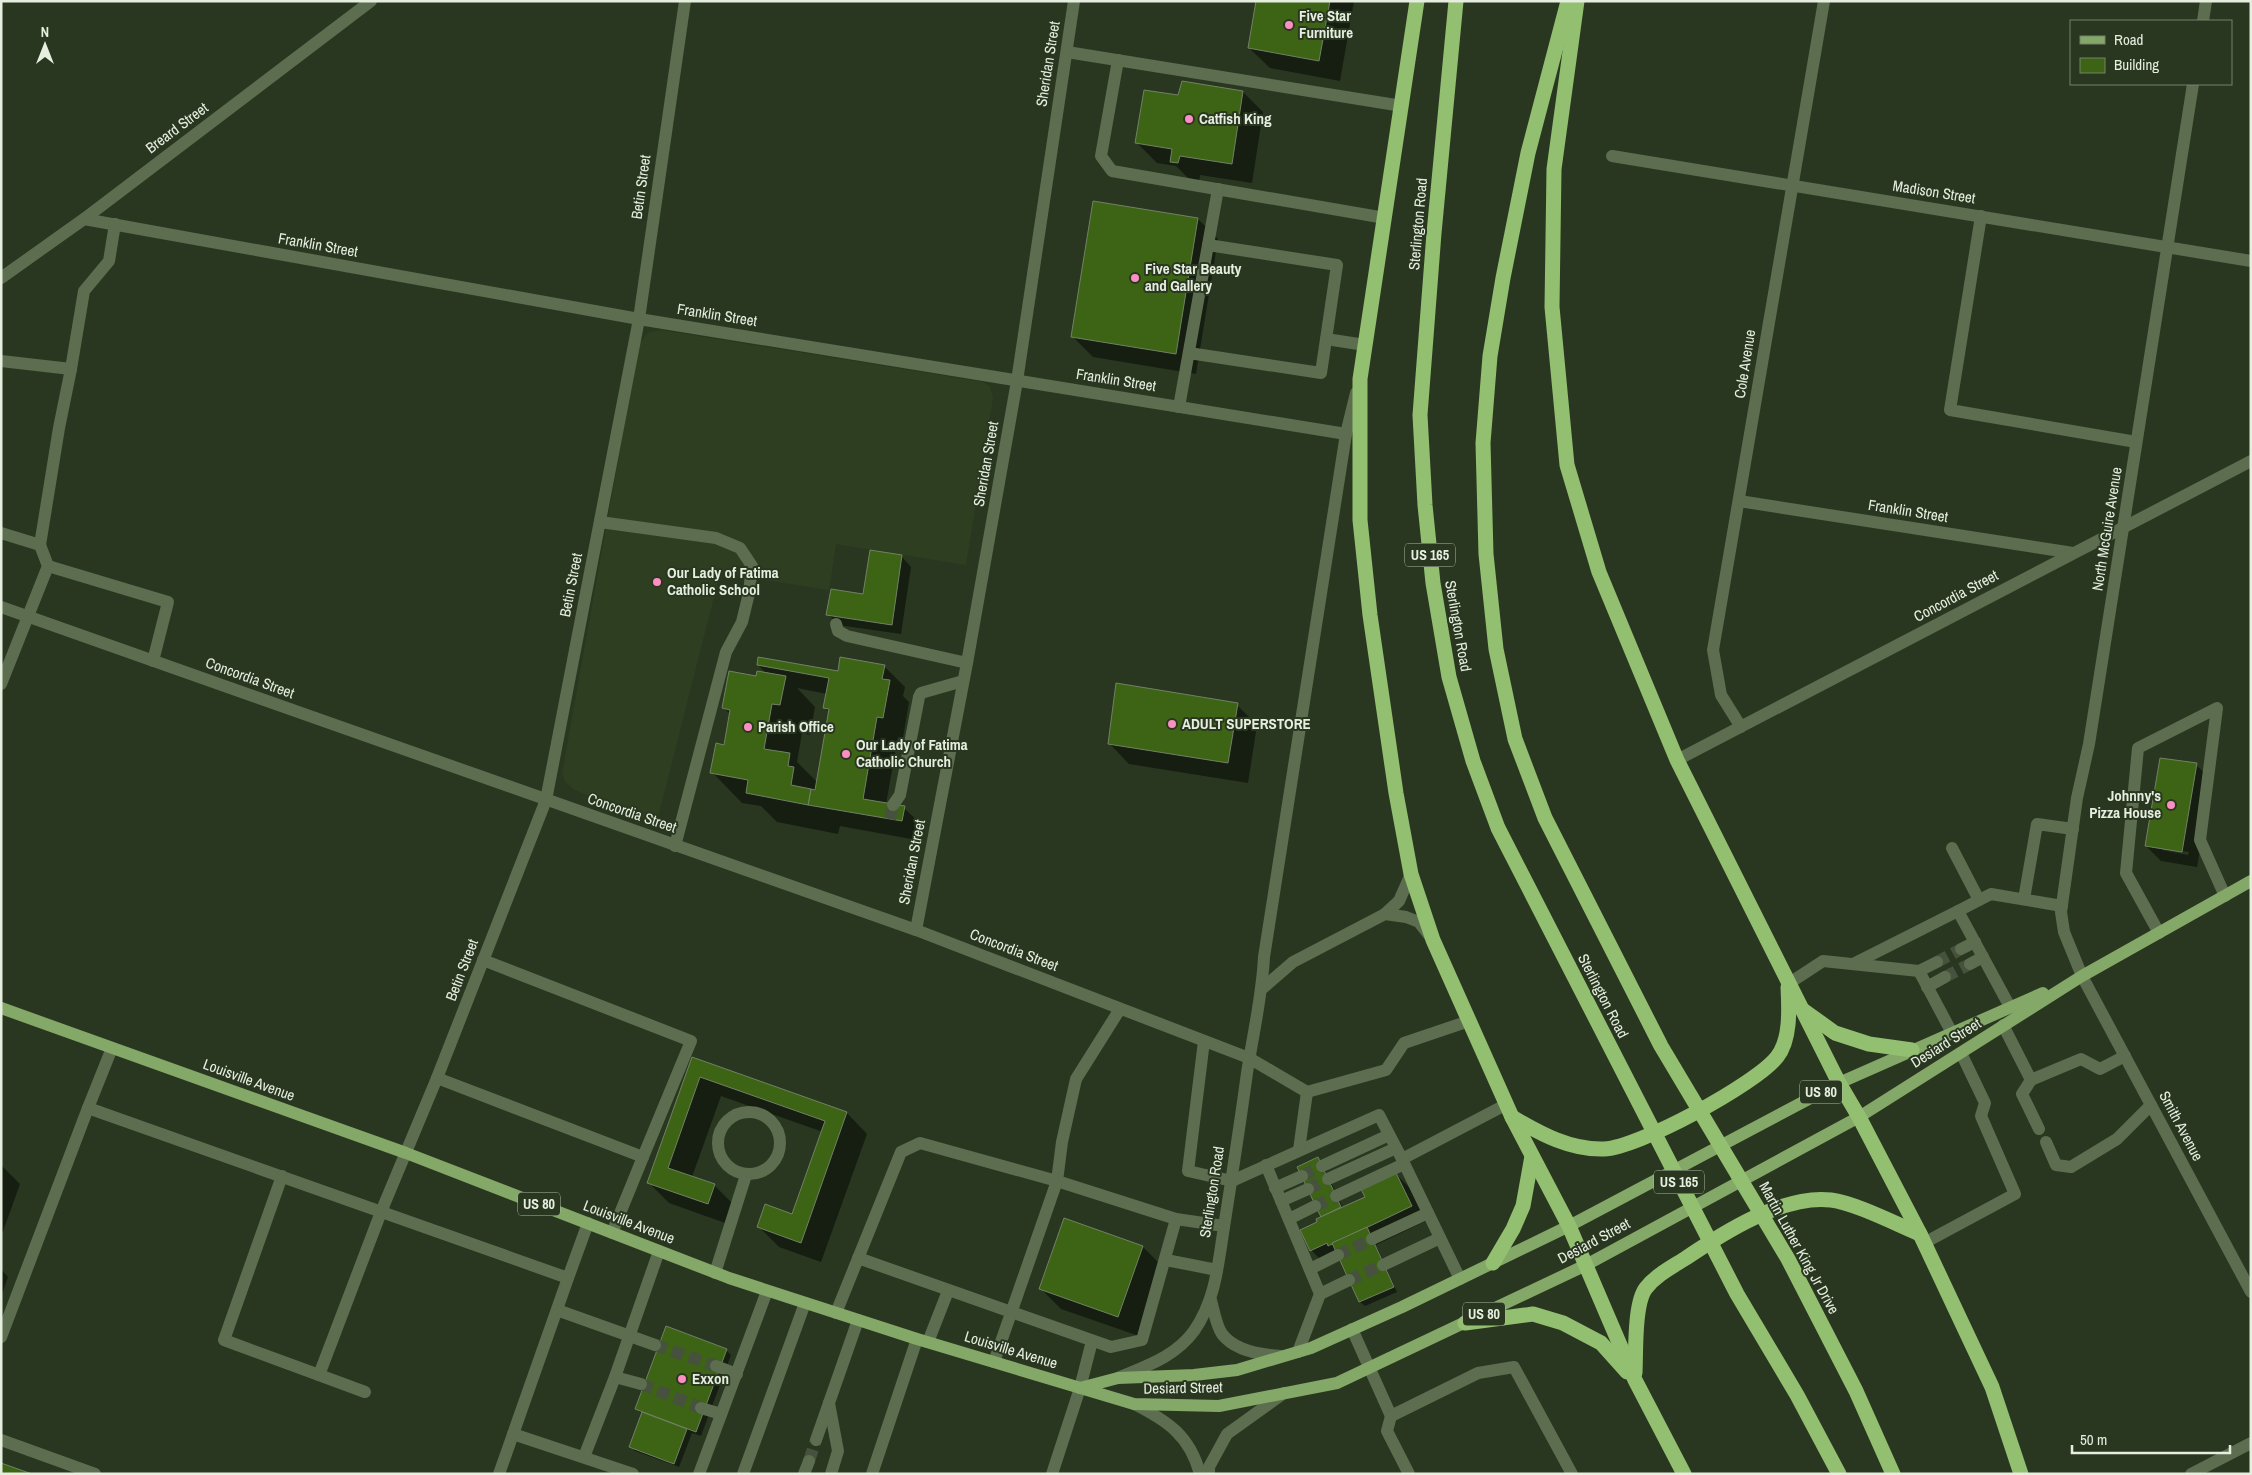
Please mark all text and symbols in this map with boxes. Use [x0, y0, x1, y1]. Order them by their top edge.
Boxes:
place label: Five Star Furniture [1299, 5, 1353, 43]
street label: Sheridan Street [1030, 19, 1065, 108]
marker: Five Star Furniture [1283, 19, 1295, 31]
north arrow [20, 20, 70, 70]
legend [2070, 20, 2232, 85]
text: N [41, 23, 49, 41]
text: Road [2114, 29, 2143, 50]
text: Building [2114, 54, 2159, 75]
street label: Breard Street [141, 97, 213, 158]
place label: Catfish King [1199, 108, 1272, 129]
marker: Catfish King [1183, 113, 1195, 125]
street label: Betin Street [626, 153, 656, 221]
street label: Madison Street [1891, 175, 1977, 208]
street label: Sterlington Road [1403, 177, 1432, 271]
street label: Franklin Street [277, 227, 360, 262]
place label: Five Star Beauty and Gallery [1145, 258, 1242, 296]
marker: Five Star Beauty and Gallery [1129, 272, 1141, 284]
street label: Franklin Street [676, 298, 759, 331]
street label: Cole Avenue [1729, 328, 1760, 400]
street label: Franklin Street [1075, 363, 1158, 396]
street label: Sheridan Street [968, 419, 1003, 508]
street label: North McGuire Avenue [2086, 465, 2127, 592]
street label: Franklin Street [1867, 494, 1950, 527]
road number: US 165 [1405, 544, 1455, 566]
street label: Betin Street [554, 550, 587, 619]
place label: Our Lady of Fatima Catholic School [667, 562, 779, 600]
street label: Concordia Street [1910, 564, 2002, 627]
marker: Our Lady of Fatima Catholic School [651, 576, 663, 588]
street label: Sterlington Road [1440, 579, 1477, 673]
street label: Concordia Street [203, 652, 298, 703]
place label: ADULT SUPERSTORE [1182, 713, 1311, 734]
place label: Parish Office [758, 716, 834, 737]
marker: ADULT SUPERSTORE [1166, 718, 1178, 730]
marker: Parish Office [742, 721, 754, 733]
place label: Our Lady of Fatima Catholic Church [856, 734, 968, 772]
marker: Our Lady of Fatima Catholic Church [840, 748, 852, 760]
place label: Johnny's Pizza House [2089, 785, 2161, 823]
street label: Concordia Street [585, 787, 680, 838]
marker: Johnny's Pizza House [2165, 799, 2177, 811]
street label: Sheridan Street [893, 817, 930, 906]
street label: Concordia Street [967, 923, 1062, 976]
street label: Betin Street [440, 935, 483, 1004]
street label: Sterlington Road [1573, 950, 1634, 1042]
street label: Desiard Street [1907, 1012, 1985, 1072]
street label: Louisville Avenue [200, 1053, 298, 1106]
road number: US 80 [1800, 1080, 1842, 1104]
street label: Smith Avenue [2154, 1087, 2209, 1165]
street label: Sterlington Road [1194, 1145, 1229, 1239]
road number: US 165 [1654, 1170, 1704, 1194]
street label: Martin Luther King Jr Drive [1754, 1178, 1845, 1318]
road number: US 80 [518, 1192, 560, 1216]
street label: Louisville Avenue [581, 1194, 678, 1249]
street label: Desiard Street [1554, 1212, 1634, 1268]
road number: US 80 [1463, 1302, 1505, 1326]
street label: Louisville Avenue [962, 1325, 1060, 1374]
place label: Exxon [692, 1368, 729, 1389]
marker: Exxon [676, 1373, 688, 1385]
street label: Desiard Street [1143, 1376, 1223, 1399]
scale bar [2072, 1422, 2230, 1454]
text: 50 m [2080, 1429, 2107, 1450]

